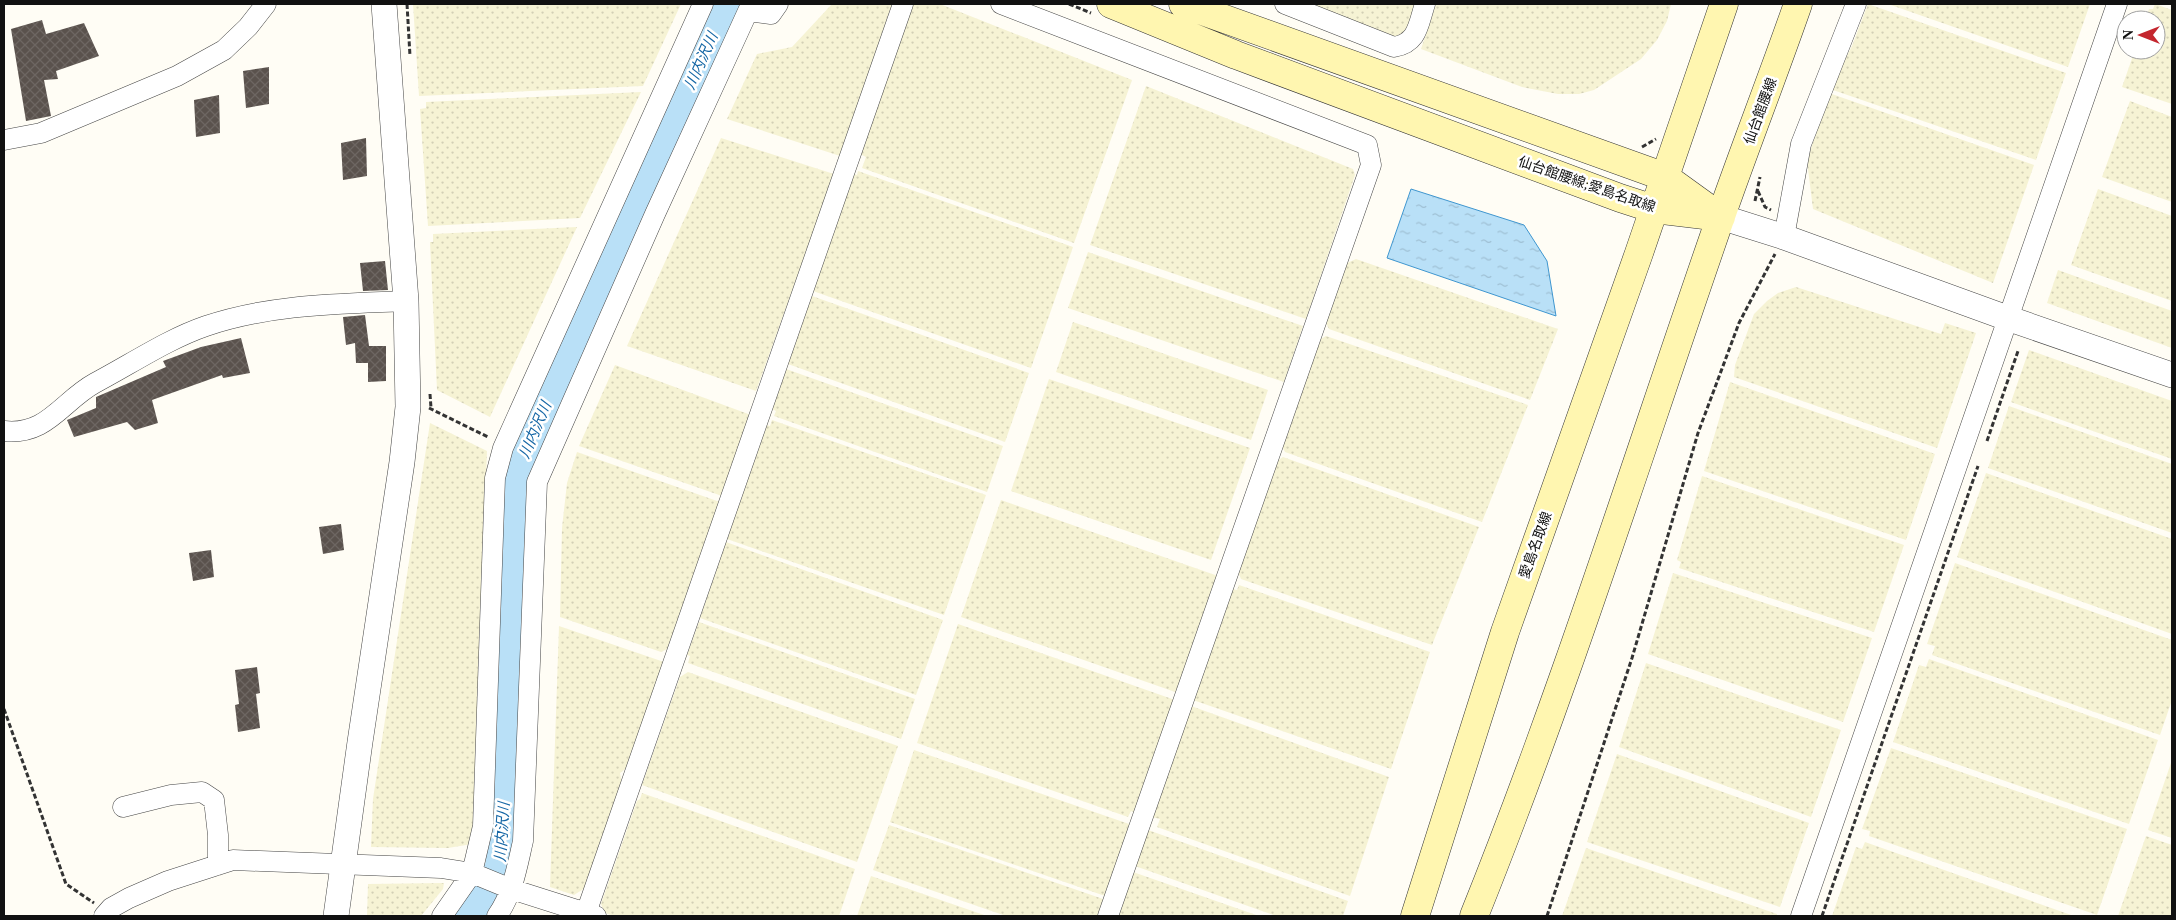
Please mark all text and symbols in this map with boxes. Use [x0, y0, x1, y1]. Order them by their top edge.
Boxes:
north arrow [2116, 10, 2166, 60]
water label: 川内沢川 [681, 29, 721, 92]
text: N [2121, 30, 2136, 40]
street label: 仙台館腰線 [1741, 75, 1779, 147]
street label: 仙台館腰線;愛島名取線 [1516, 153, 1658, 215]
water label: 川内沢川 [516, 397, 555, 461]
street label: 愛島名取線 [1516, 510, 1554, 581]
water label: 川内沢川 [492, 800, 512, 862]

